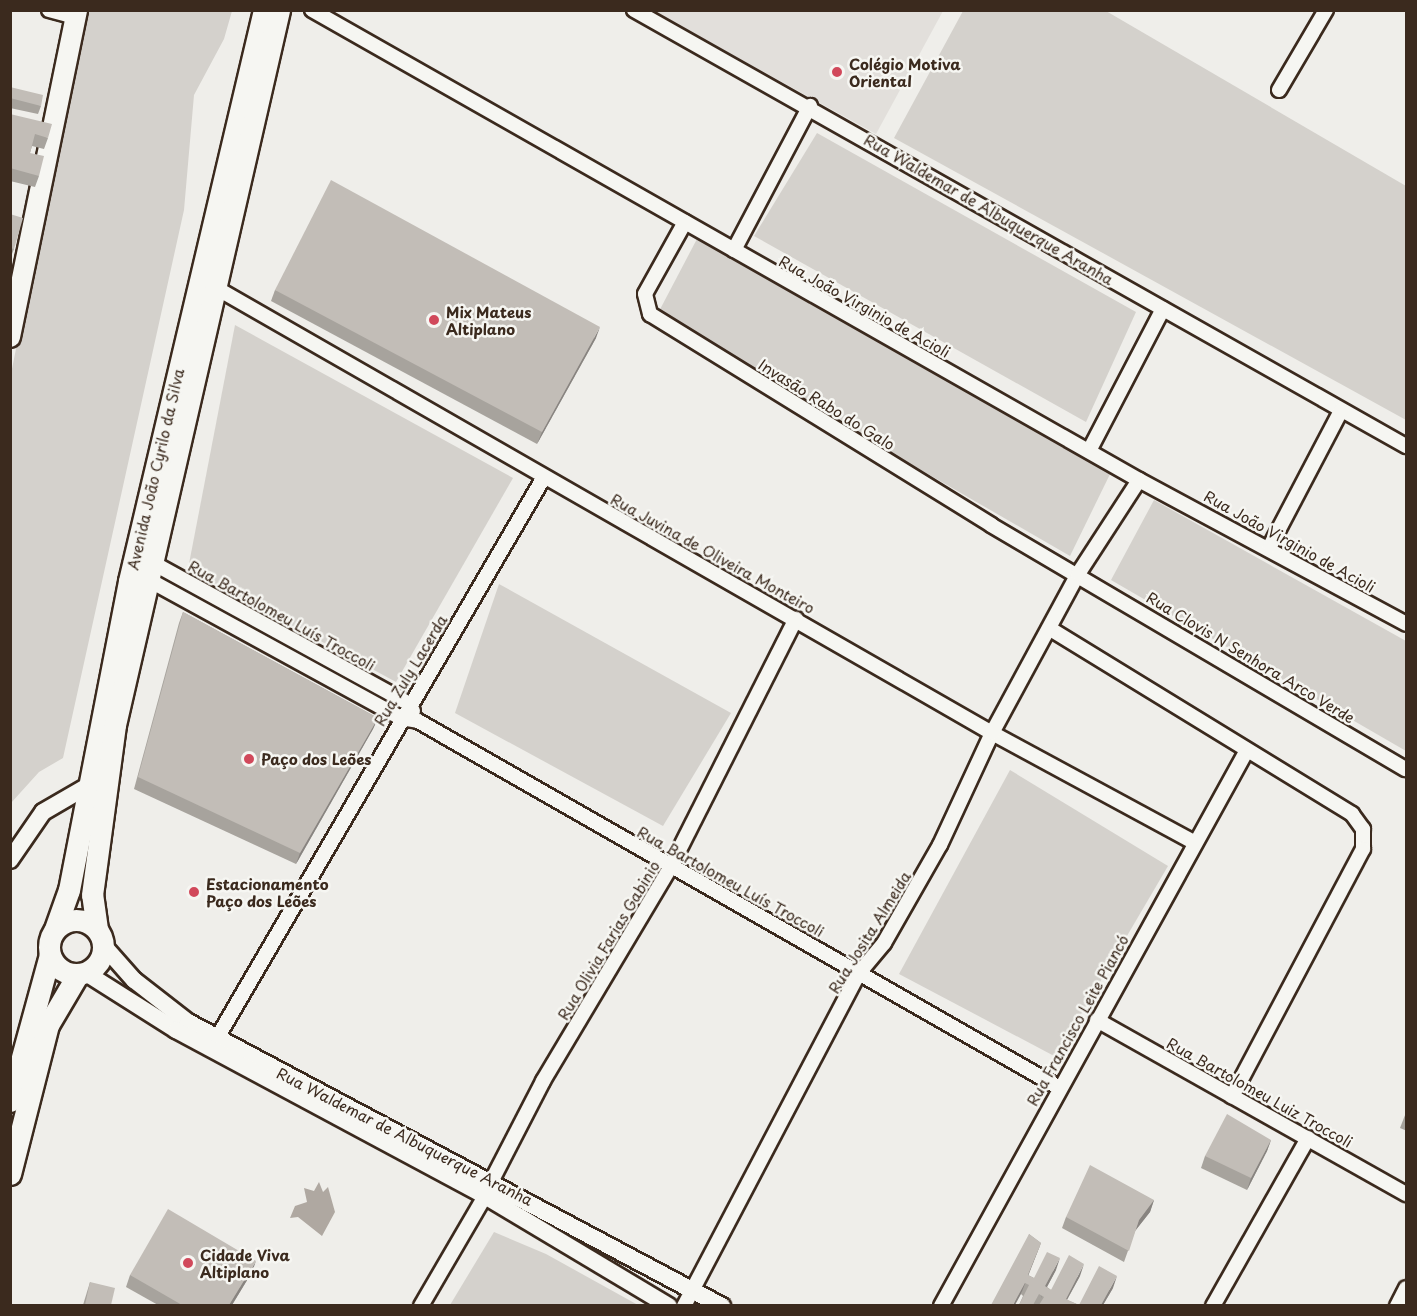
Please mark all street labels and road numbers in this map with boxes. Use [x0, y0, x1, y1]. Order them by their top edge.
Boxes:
street label: Rua Waldemar de Albuquerque Aranha [861, 130, 1117, 288]
street label: Rua João Virginio de Acioli [775, 251, 955, 361]
street label: Invasão Rabo do Galo [756, 355, 898, 453]
street label: Avenida João Cyrilo da Silva [123, 366, 187, 572]
street label: Rua João Virginio de Acioli [1200, 486, 1380, 596]
street label: Rua Juvina de Oliveira Monteiro [607, 489, 819, 617]
street label: Rua Bartolomeu Luís Troccoli [186, 556, 378, 674]
street label: Rua Clovis N Senhora Arco Verde [1143, 587, 1359, 727]
street label: Rua Zuly Lacerda [370, 611, 450, 729]
street label: Rua Bartolomeu Luís Troccoli [635, 822, 827, 940]
street label: Rua Olivia Farias Gabinio [553, 856, 663, 1024]
street label: Rua Josita Almeida [824, 867, 914, 997]
street label: Rua Francisco Leite Piancó [1022, 931, 1132, 1109]
street label: Rua Bartolomeu Luiz Troccoli [1163, 1033, 1357, 1151]
street label: Rua Waldemar de Albuquerque Aranha [274, 1063, 536, 1209]

